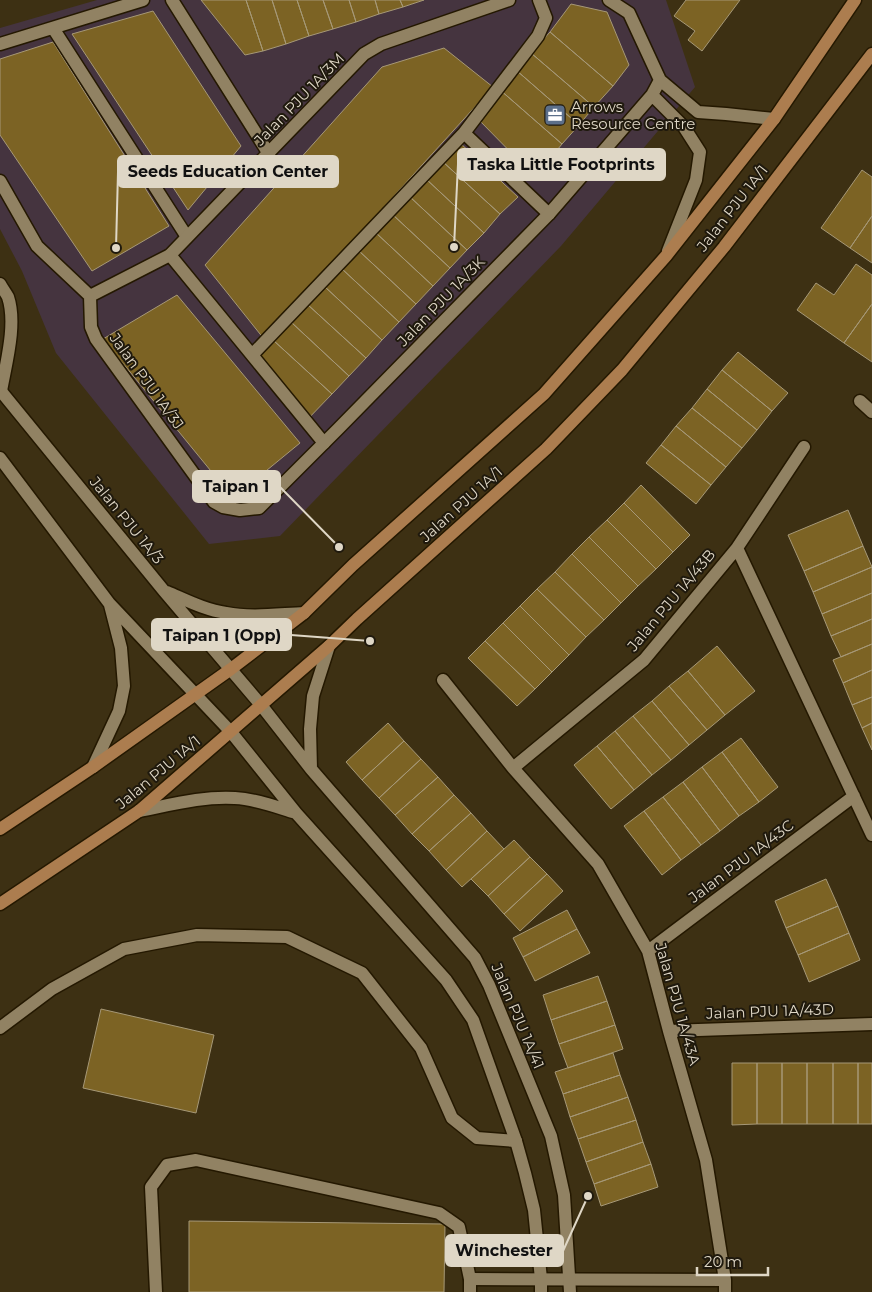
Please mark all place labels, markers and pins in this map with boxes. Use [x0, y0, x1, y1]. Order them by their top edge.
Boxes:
place label: Arrows Resource Centre [571, 97, 695, 133]
office icon: Arrows Resource Centre [543, 103, 567, 127]
callout: Taska Little Footprints [458, 149, 665, 180]
callout: Seeds Education Center [118, 156, 338, 187]
callout: Taipan 1 [193, 471, 280, 502]
callout: Taipan 1 (Opp) [152, 619, 291, 650]
callout: Winchester [446, 1235, 563, 1266]

